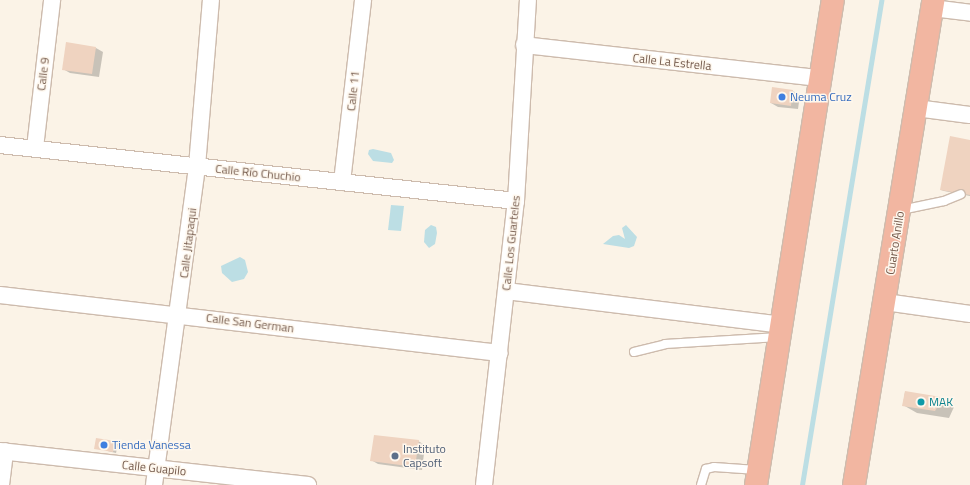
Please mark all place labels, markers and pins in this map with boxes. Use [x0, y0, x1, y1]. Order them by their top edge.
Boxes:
place label: Neuma Cruz [790, 90, 852, 104]
marker: Neuma Cruz [777, 92, 787, 102]
place label: MAK [929, 395, 953, 409]
marker: MAK [916, 397, 926, 407]
place label: Tienda Vanessa [112, 438, 191, 452]
marker: Tienda Vanessa [99, 440, 109, 450]
place label: Instituto Capsoft [403, 442, 446, 470]
marker: Instituto Capsoft [390, 451, 400, 461]

